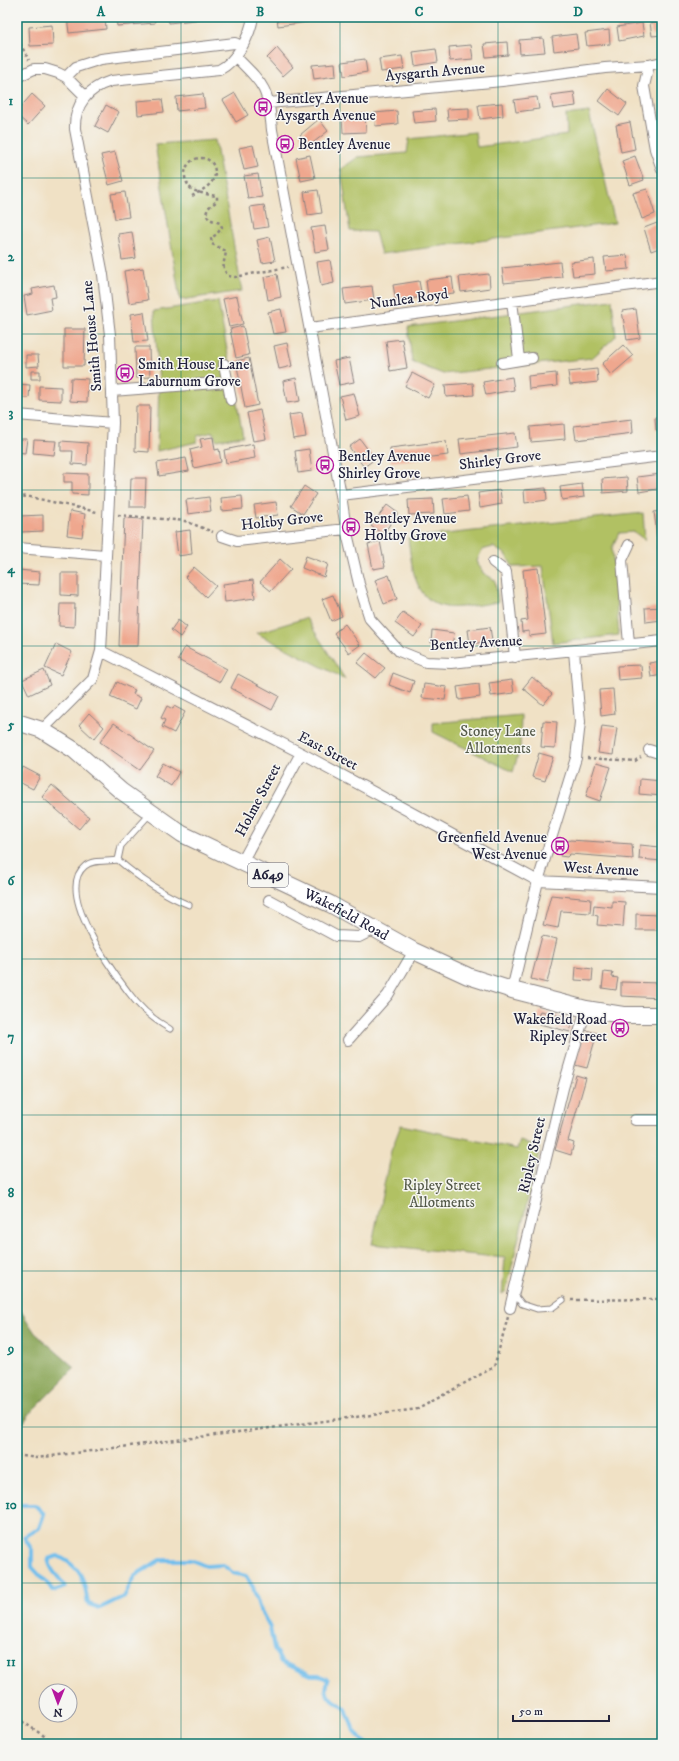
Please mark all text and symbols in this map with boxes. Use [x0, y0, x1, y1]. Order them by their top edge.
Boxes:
text: A [96, 4, 106, 20]
text: B [256, 4, 264, 20]
text: C [415, 4, 424, 20]
text: D [573, 4, 583, 20]
street label: Aysgarth Avenue [384, 58, 486, 86]
place label: Bentley Avenue Aysgarth Avenue [276, 89, 376, 125]
text: 1 [9, 93, 14, 109]
bus stop icon: Bentley Avenue Aysgarth Avenue [253, 97, 273, 117]
bus stop icon: Bentley Avenue [275, 134, 295, 154]
place label: Bentley Avenue [298, 135, 391, 154]
text: 2 [8, 249, 15, 265]
street label: Smith House Lane [78, 280, 106, 392]
street label: Nunlea Royd [369, 284, 450, 314]
place label: Smith House Lane Laburnum Grove [138, 355, 249, 391]
bus stop icon: Smith House Lane Laburnum Grove [115, 363, 135, 383]
text: 3 [9, 405, 14, 421]
street label: Shirley Grove [458, 446, 542, 474]
place label: Bentley Avenue Shirley Grove [338, 447, 431, 483]
bus stop icon: Bentley Avenue Shirley Grove [315, 455, 335, 475]
street label: Holtby Grove [240, 507, 324, 535]
place label: Bentley Avenue Holtby Grove [364, 509, 457, 545]
bus stop icon: Bentley Avenue Holtby Grove [341, 517, 361, 537]
text: 4 [6, 561, 15, 578]
street label: Bentley Avenue [429, 631, 523, 655]
text: 5 [7, 717, 15, 733]
park label: Stoney Lane Allotments [460, 722, 536, 758]
street label: East Street [295, 727, 362, 775]
street label: Holme Street [231, 760, 285, 840]
place label: Greenfield Avenue West Avenue [438, 828, 547, 864]
bus stop icon: Greenfield Avenue West Avenue [550, 836, 570, 856]
street label: West Avenue [562, 857, 639, 880]
road number: A649 [248, 863, 288, 887]
text: 6 [8, 873, 16, 889]
street label: Wakefield Road [300, 883, 393, 945]
place label: Wakefield Road Ripley Street [512, 1010, 608, 1046]
bus stop icon: Wakefield Road Ripley Street [610, 1018, 630, 1038]
text: 7 [8, 1029, 15, 1045]
street label: Ripley Street [514, 1115, 550, 1195]
park label: Ripley Street Allotments [403, 1176, 481, 1212]
text: 8 [8, 1185, 15, 1201]
text: 9 [7, 1341, 14, 1357]
text: 10 [5, 1497, 17, 1513]
text: 11 [6, 1654, 16, 1670]
north arrow [38, 1683, 78, 1723]
scale bar [513, 1697, 609, 1723]
text: 50 m [519, 1704, 543, 1719]
text: N [53, 1705, 62, 1719]

